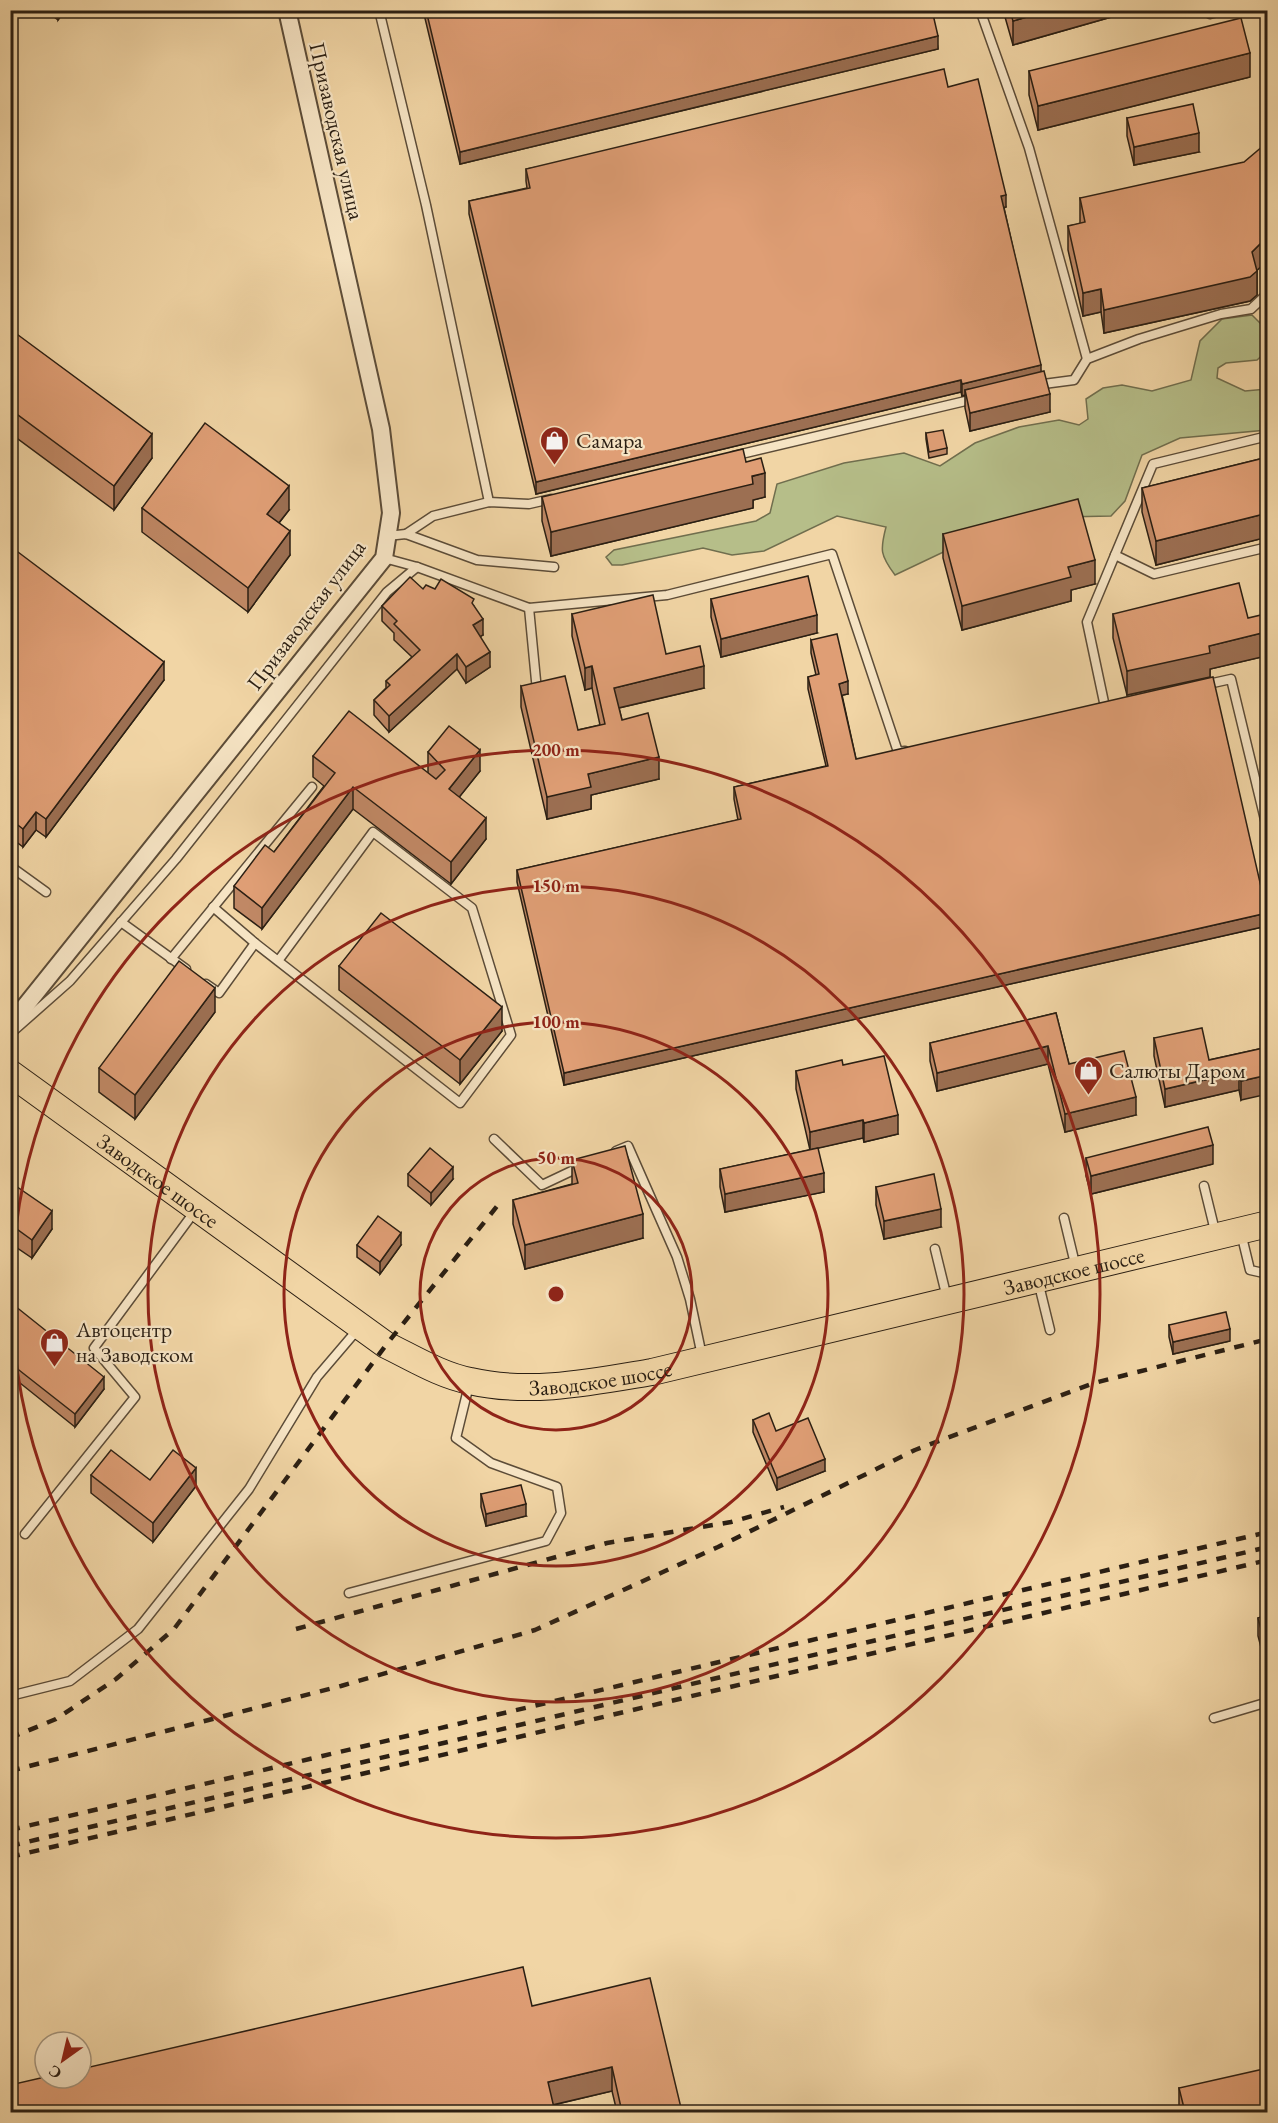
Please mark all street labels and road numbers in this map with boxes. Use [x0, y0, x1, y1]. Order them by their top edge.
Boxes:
street label: Призаводская улица [302, 39, 372, 223]
street label: Призаводская улица [240, 534, 372, 696]
street label: Заводское шоссе [91, 1126, 225, 1234]
street label: Заводское шоссе [1000, 1240, 1148, 1302]
street label: Заводское шоссе [528, 1353, 675, 1402]

